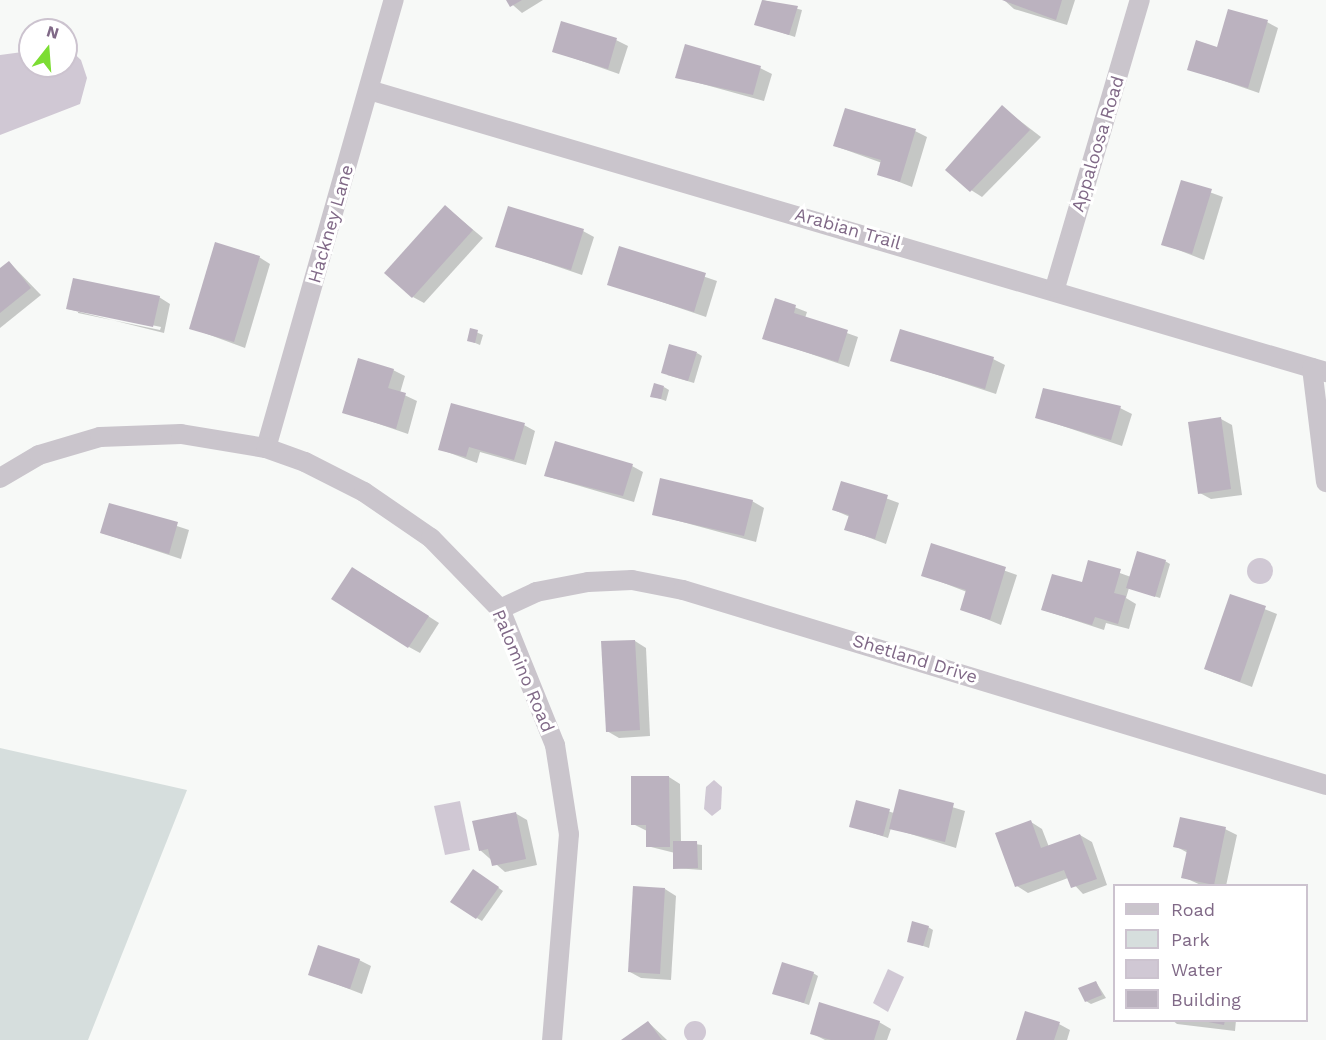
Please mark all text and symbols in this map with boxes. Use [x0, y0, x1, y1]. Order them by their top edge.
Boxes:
north arrow [18, 18, 78, 78]
text: N [44, 21, 61, 43]
street label: Appaloosa Road [1067, 73, 1129, 215]
street label: Hackney Lane [304, 162, 358, 286]
street label: Arabian Trail [792, 203, 904, 255]
street label: Palomino Road [487, 606, 559, 736]
street label: Shetland Drive [850, 630, 980, 688]
legend [1113, 884, 1308, 1022]
text: Road [1171, 899, 1215, 920]
text: Park [1171, 929, 1210, 950]
text: Water [1171, 959, 1223, 980]
text: Building [1171, 989, 1241, 1010]

